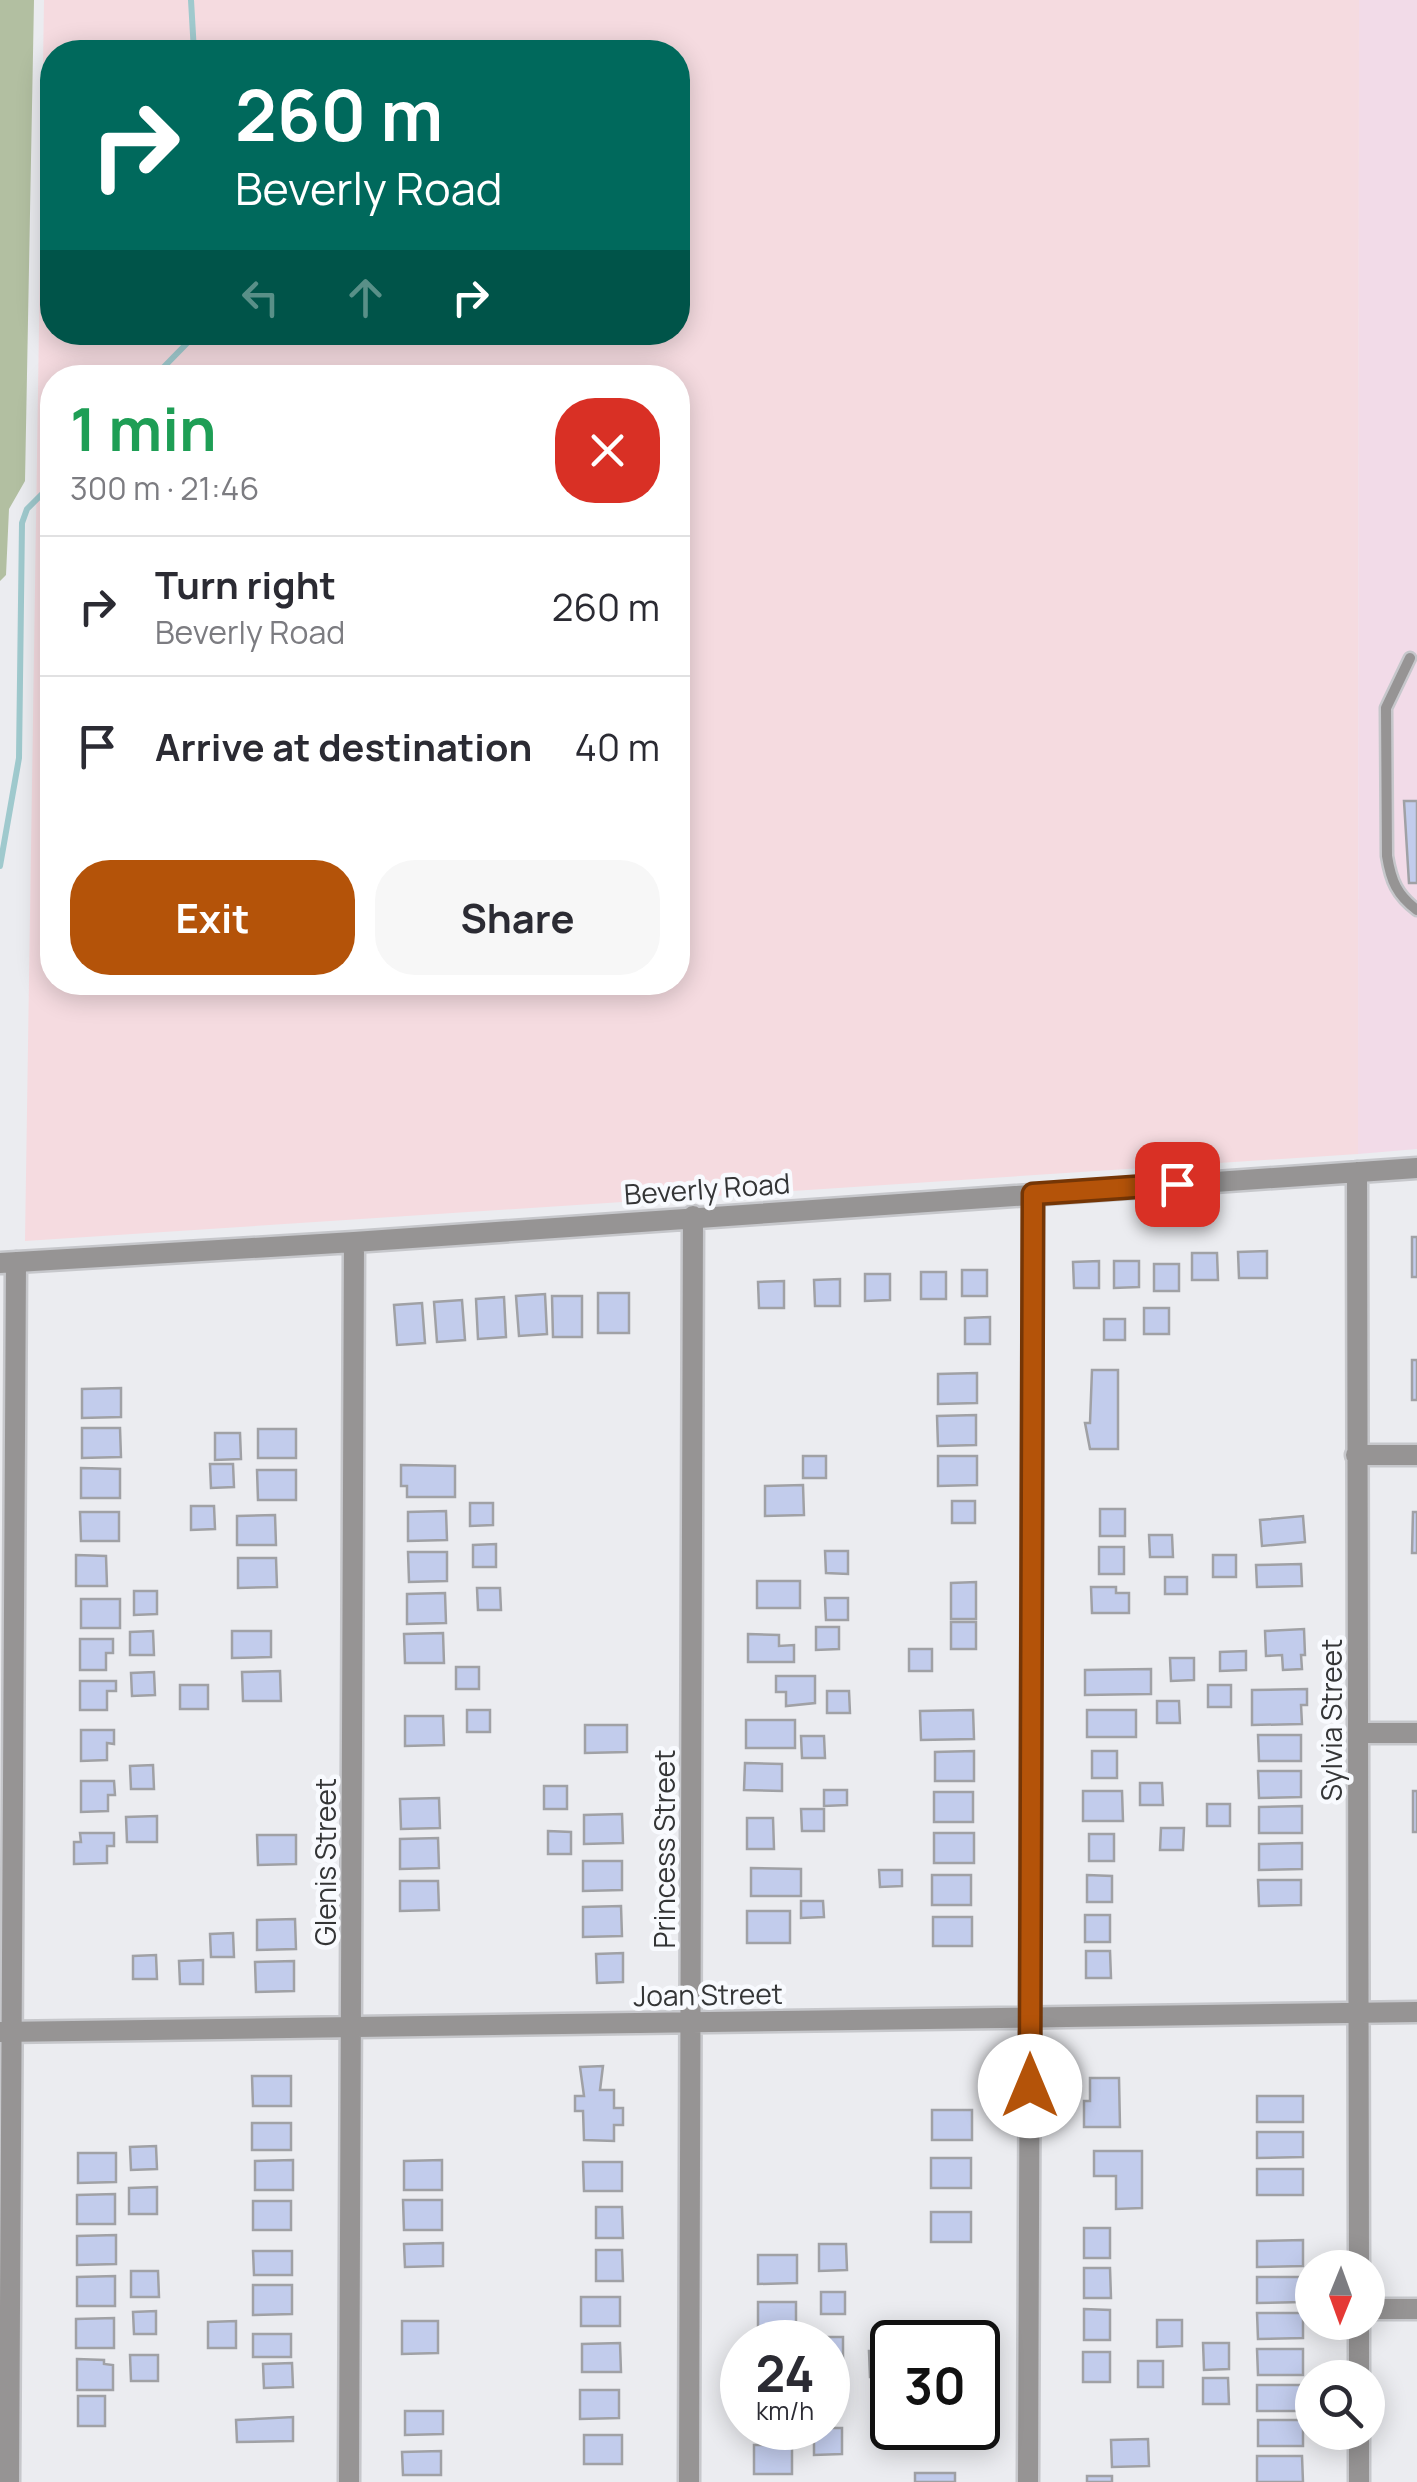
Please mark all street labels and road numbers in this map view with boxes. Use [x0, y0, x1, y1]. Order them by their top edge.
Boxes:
street label: Beverly Road [623, 1163, 791, 1213]
street label: Sylvia Street [1312, 1639, 1350, 1801]
street label: Princess Street [645, 1750, 683, 1948]
street label: Glenis Street [306, 1778, 344, 1946]
street label: Joan Street [633, 1974, 783, 2014]

